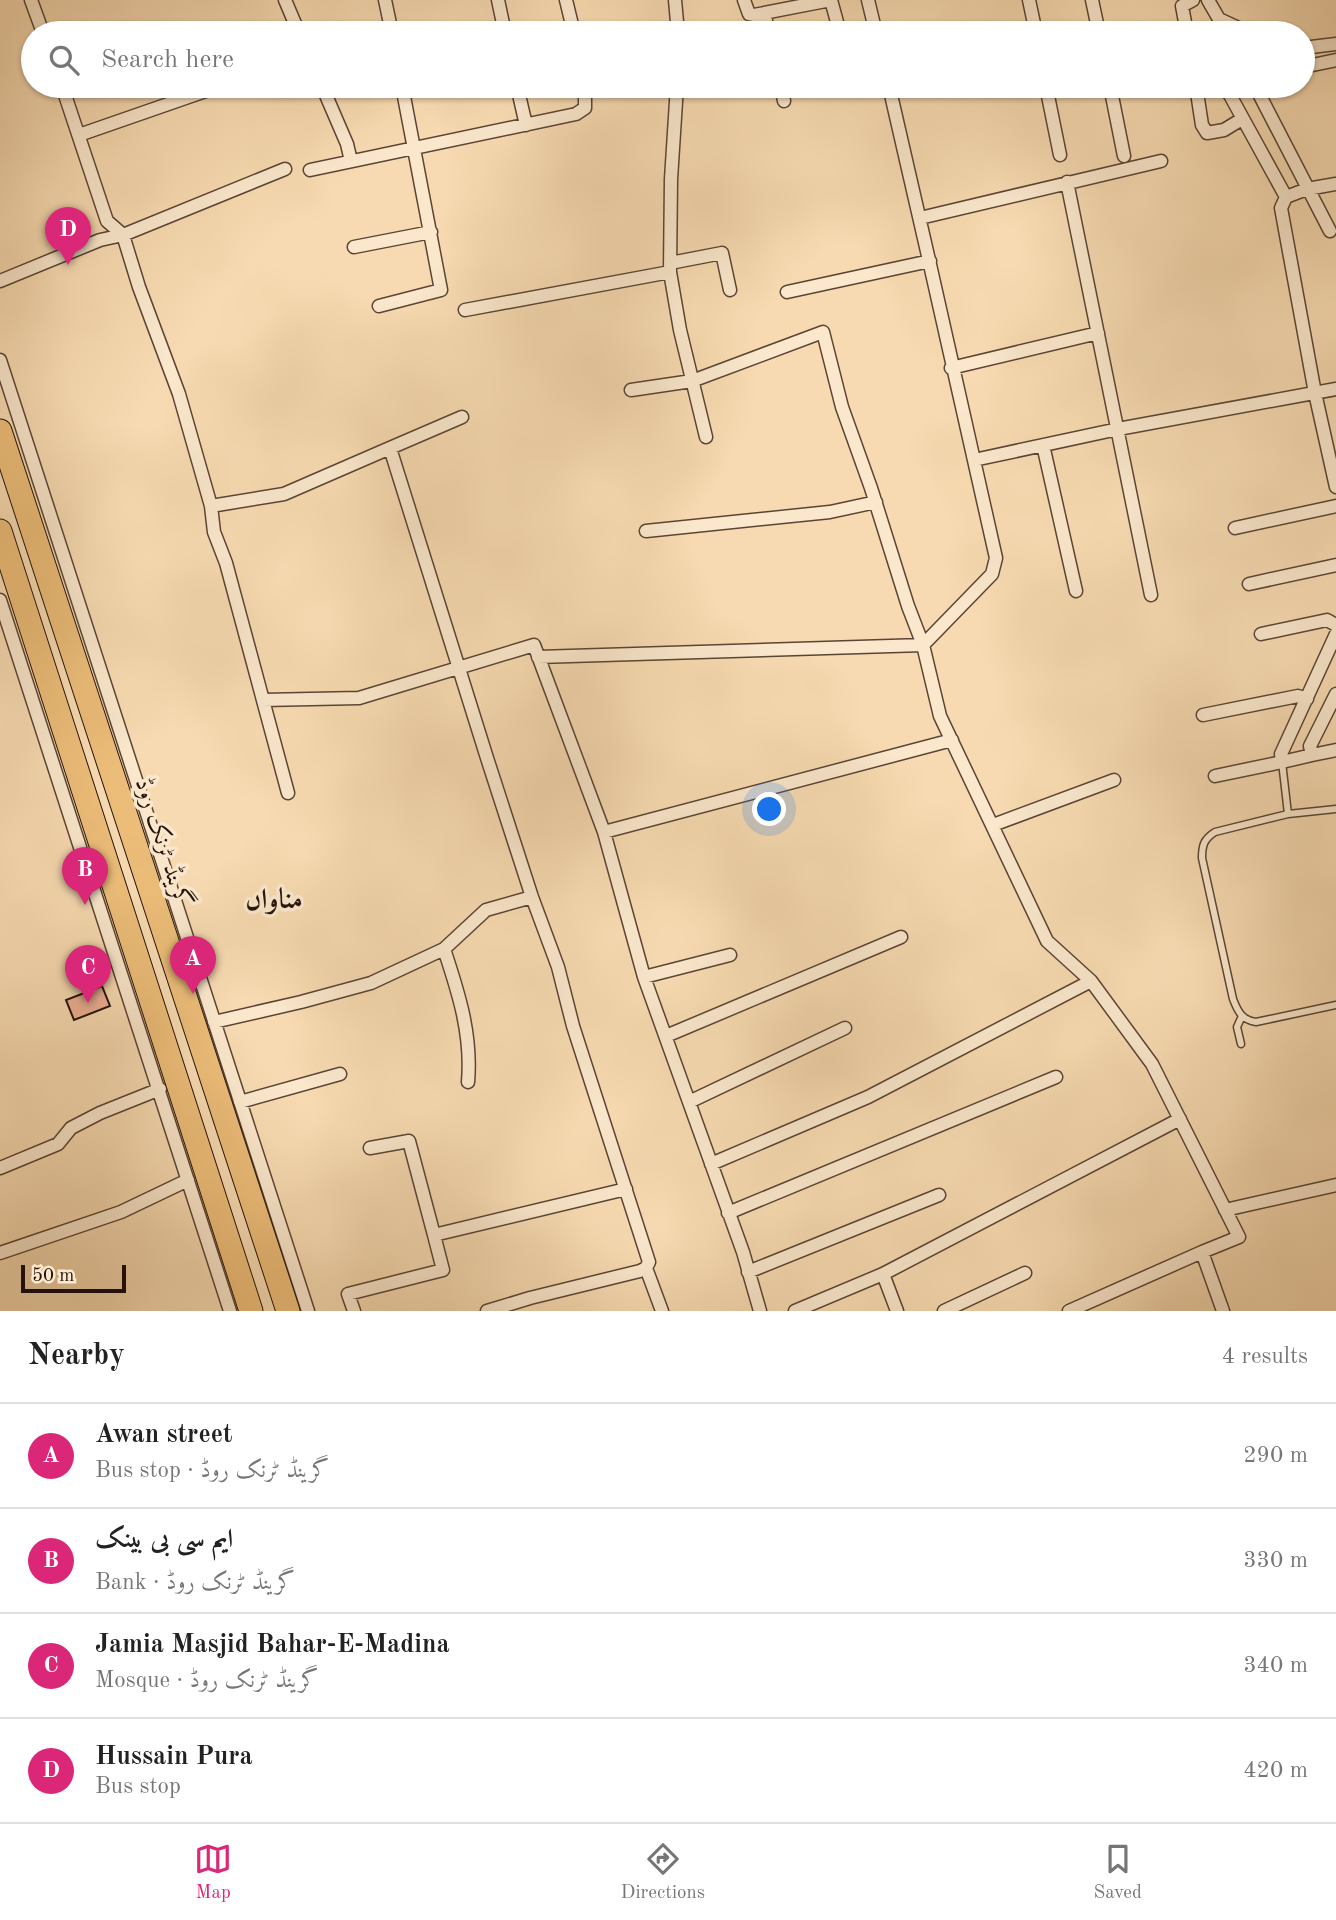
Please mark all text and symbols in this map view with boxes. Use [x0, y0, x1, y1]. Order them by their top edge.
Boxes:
search box [21, 21, 1315, 98]
icon: search [45, 41, 83, 79]
text: Search here [101, 47, 234, 73]
pin: D [45, 207, 91, 265]
street label: گرینڈ ٹرنک روڈ [129, 773, 200, 911]
your location [752, 792, 786, 826]
pin: B [62, 847, 108, 905]
district label: مناواں [245, 886, 303, 915]
pin: A [170, 936, 216, 994]
pin: C [65, 945, 111, 1003]
scale bar [21, 1262, 126, 1294]
text: 50 m [32, 1267, 74, 1286]
text: Nearby [28, 1341, 125, 1371]
text: 4 results [1222, 1345, 1308, 1368]
text: Awan street [95, 1422, 232, 1448]
text: A [42, 1444, 60, 1467]
text: 290 m [1243, 1444, 1308, 1467]
text: Bus stop · گرینڈ ٹرنک روڈ [95, 1459, 329, 1482]
text: ایم سی بی بینک [95, 1527, 233, 1553]
text: B [43, 1549, 59, 1572]
text: 330 m [1243, 1549, 1308, 1572]
text: Bank · گرینڈ ٹرنک روڈ [95, 1571, 295, 1594]
text: Jamia Masjid Bahar-E-Madina [95, 1632, 450, 1658]
text: C [43, 1654, 59, 1677]
text: 340 m [1243, 1654, 1308, 1677]
text: Mosque · گرینڈ ٹرنک روڈ [95, 1669, 318, 1692]
text: Hussain Pura [95, 1744, 253, 1770]
text: D [42, 1759, 60, 1782]
text: 420 m [1243, 1759, 1308, 1782]
text: Bus stop [95, 1775, 181, 1798]
tab: Map [194, 1840, 232, 1905]
tab: Directions [621, 1840, 705, 1905]
tab: Saved [1093, 1840, 1142, 1905]

